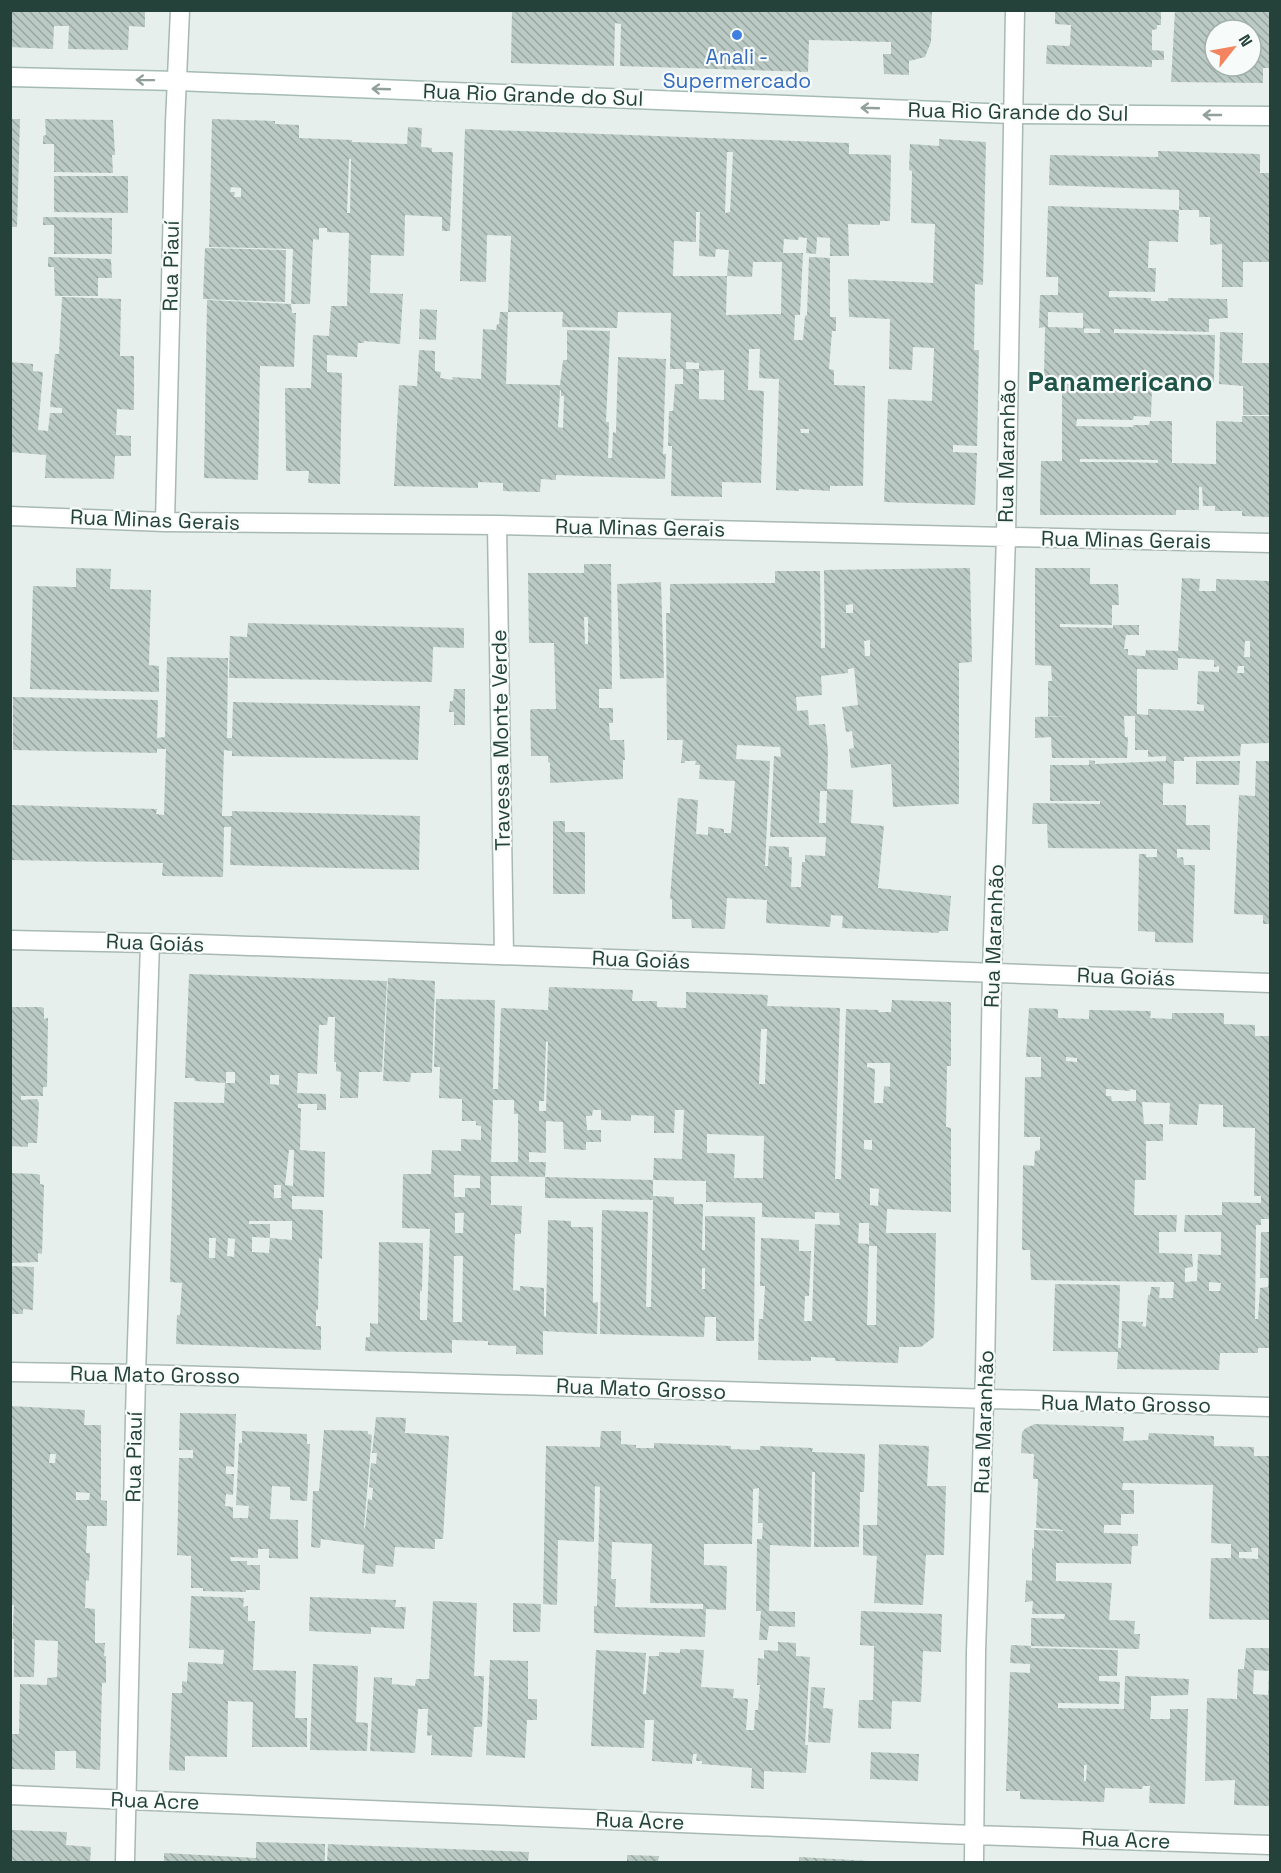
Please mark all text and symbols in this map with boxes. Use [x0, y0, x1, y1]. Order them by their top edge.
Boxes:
north arrow [1203, 18, 1263, 78]
marker: Anali - Supermercado [730, 28, 744, 42]
text: N [1234, 31, 1257, 51]
place label: Anali - Supermercado [663, 43, 811, 94]
one-way arrow [135, 75, 155, 86]
street label: Rua Rio Grande do Sul [422, 77, 644, 112]
one-way arrow [372, 84, 392, 95]
street label: Rua Rio Grande do Sul [907, 96, 1129, 127]
one-way arrow [861, 103, 881, 114]
one-way arrow [1203, 109, 1223, 121]
street label: Rua Piauí [156, 219, 185, 312]
district label: Panamericano [1028, 364, 1212, 399]
street label: Rua Maranhão [992, 379, 1021, 523]
street label: Rua Minas Gerais [69, 503, 241, 536]
street label: Rua Minas Gerais [555, 513, 725, 542]
street label: Rua Minas Gerais [1041, 525, 1211, 554]
street label: Travessa Monte Verde [485, 629, 516, 851]
street label: Rua Maranhão [977, 864, 1010, 1008]
street label: Rua Goiás [105, 927, 205, 958]
street label: Rua Goiás [591, 944, 691, 975]
street label: Rua Goiás [1076, 961, 1176, 992]
street label: Rua Maranhão [967, 1350, 1000, 1494]
street label: Rua Mato Grosso [70, 1360, 240, 1389]
street label: Rua Mato Grosso [555, 1372, 727, 1405]
street label: Rua Mato Grosso [1041, 1389, 1211, 1418]
street label: Rua Piauí [119, 1410, 148, 1503]
street label: Rua Acre [110, 1785, 200, 1816]
street label: Rua Acre [595, 1805, 685, 1836]
street label: Rua Acre [1081, 1824, 1171, 1855]

